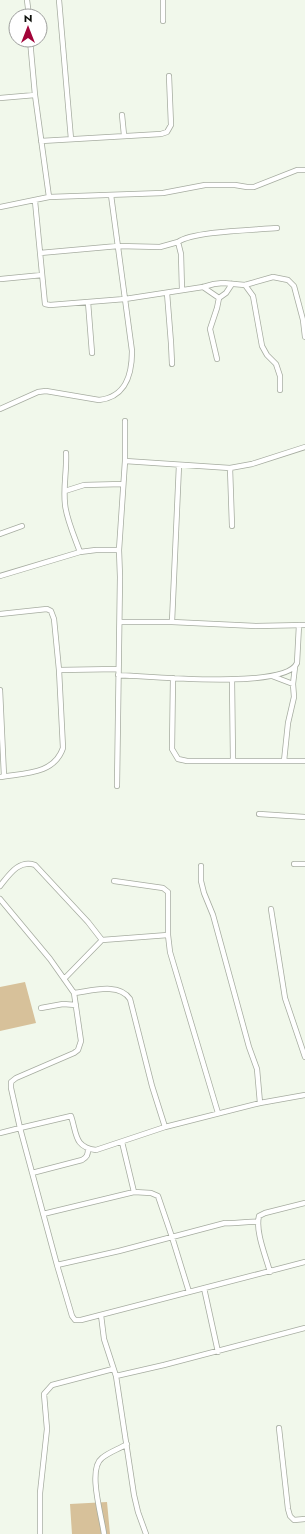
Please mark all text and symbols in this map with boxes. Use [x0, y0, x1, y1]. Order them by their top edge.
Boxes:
north arrow [8, 8, 48, 48]
text: N [24, 10, 32, 26]

